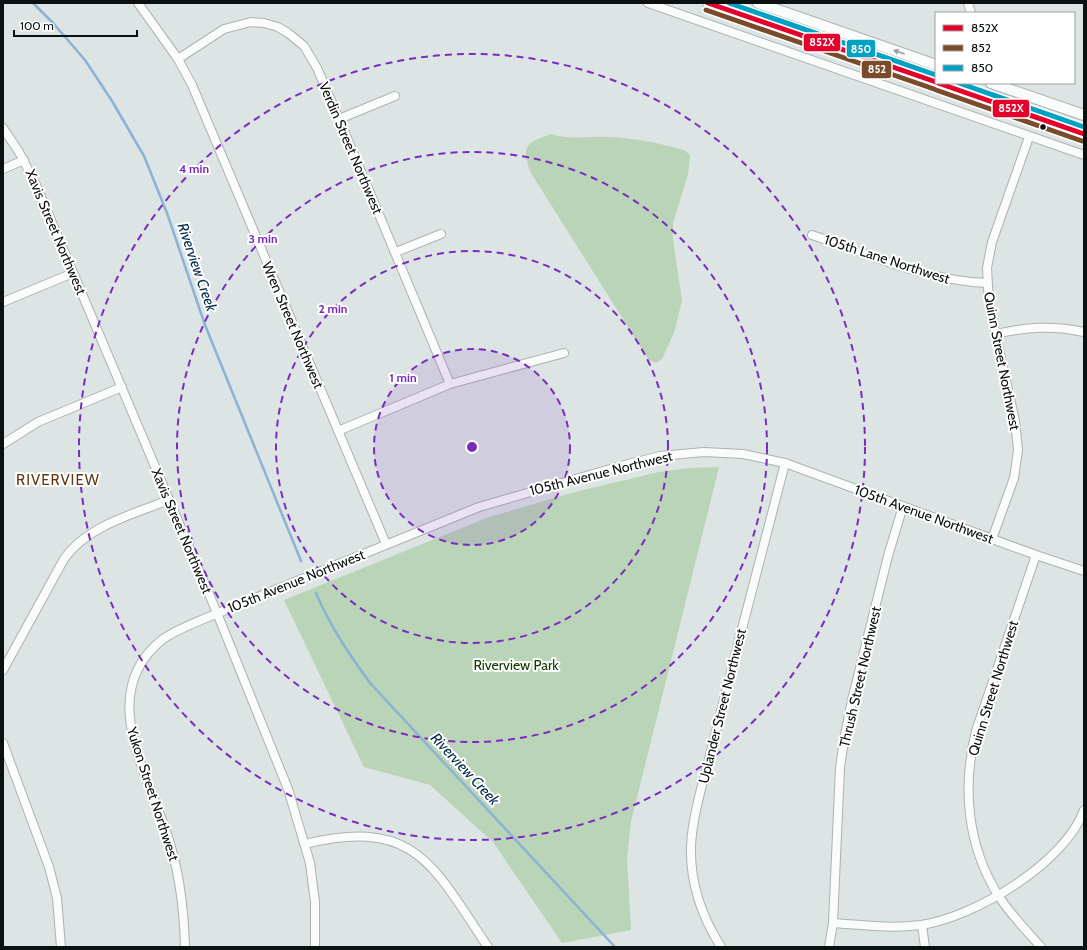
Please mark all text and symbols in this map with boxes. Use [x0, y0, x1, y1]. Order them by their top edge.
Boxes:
scale bar [14, 12, 137, 38]
legend [935, 12, 1075, 84]
text: 100 m [20, 18, 54, 33]
text: 852X [971, 20, 999, 35]
line badge: 852X [803, 33, 841, 52]
text: 852X [809, 35, 835, 49]
line badge: 850 [846, 39, 876, 58]
text: 852 [971, 40, 991, 55]
text: 850 [851, 42, 871, 56]
one-way arrow [893, 49, 905, 55]
line badge: 852 [861, 60, 892, 79]
text: 850 [971, 60, 993, 75]
text: 852 [868, 62, 886, 76]
street label: Verdin Street Northwest [315, 79, 387, 217]
line badge: 852X [992, 99, 1030, 118]
text: 852X [998, 101, 1024, 115]
unlabelled marker [1038, 122, 1048, 132]
text: 4 min [179, 161, 209, 176]
street label: Xavis Street Northwest [21, 167, 91, 298]
water label: Riverview Creek [173, 220, 221, 314]
street label: 105th Lane Northwest [822, 230, 952, 288]
text: 3 min [248, 231, 278, 246]
street label: Wren Street Northwest [258, 259, 328, 391]
street label: Quinn Street Northwest [980, 290, 1024, 432]
text: 2 min [319, 301, 347, 316]
text: 1 min [389, 370, 417, 385]
centre of rings [465, 440, 479, 454]
street label: 105th Avenue Northwest [528, 446, 675, 499]
street label: Xavis Street Northwest [147, 466, 217, 597]
district label: RIVERVIEW [16, 471, 100, 489]
street label: 105th Avenue Northwest [852, 480, 996, 548]
street label: 105th Avenue Northwest [225, 545, 368, 617]
street label: Thrush Street Northwest [835, 604, 885, 749]
street label: Quinn Street Northwest [964, 618, 1022, 758]
street label: Uplander Street Northwest [694, 626, 750, 785]
park label: Riverview Park [473, 656, 559, 674]
street label: Yukon Street Northwest [123, 724, 183, 864]
water label: Riverview Creek [427, 729, 503, 809]

